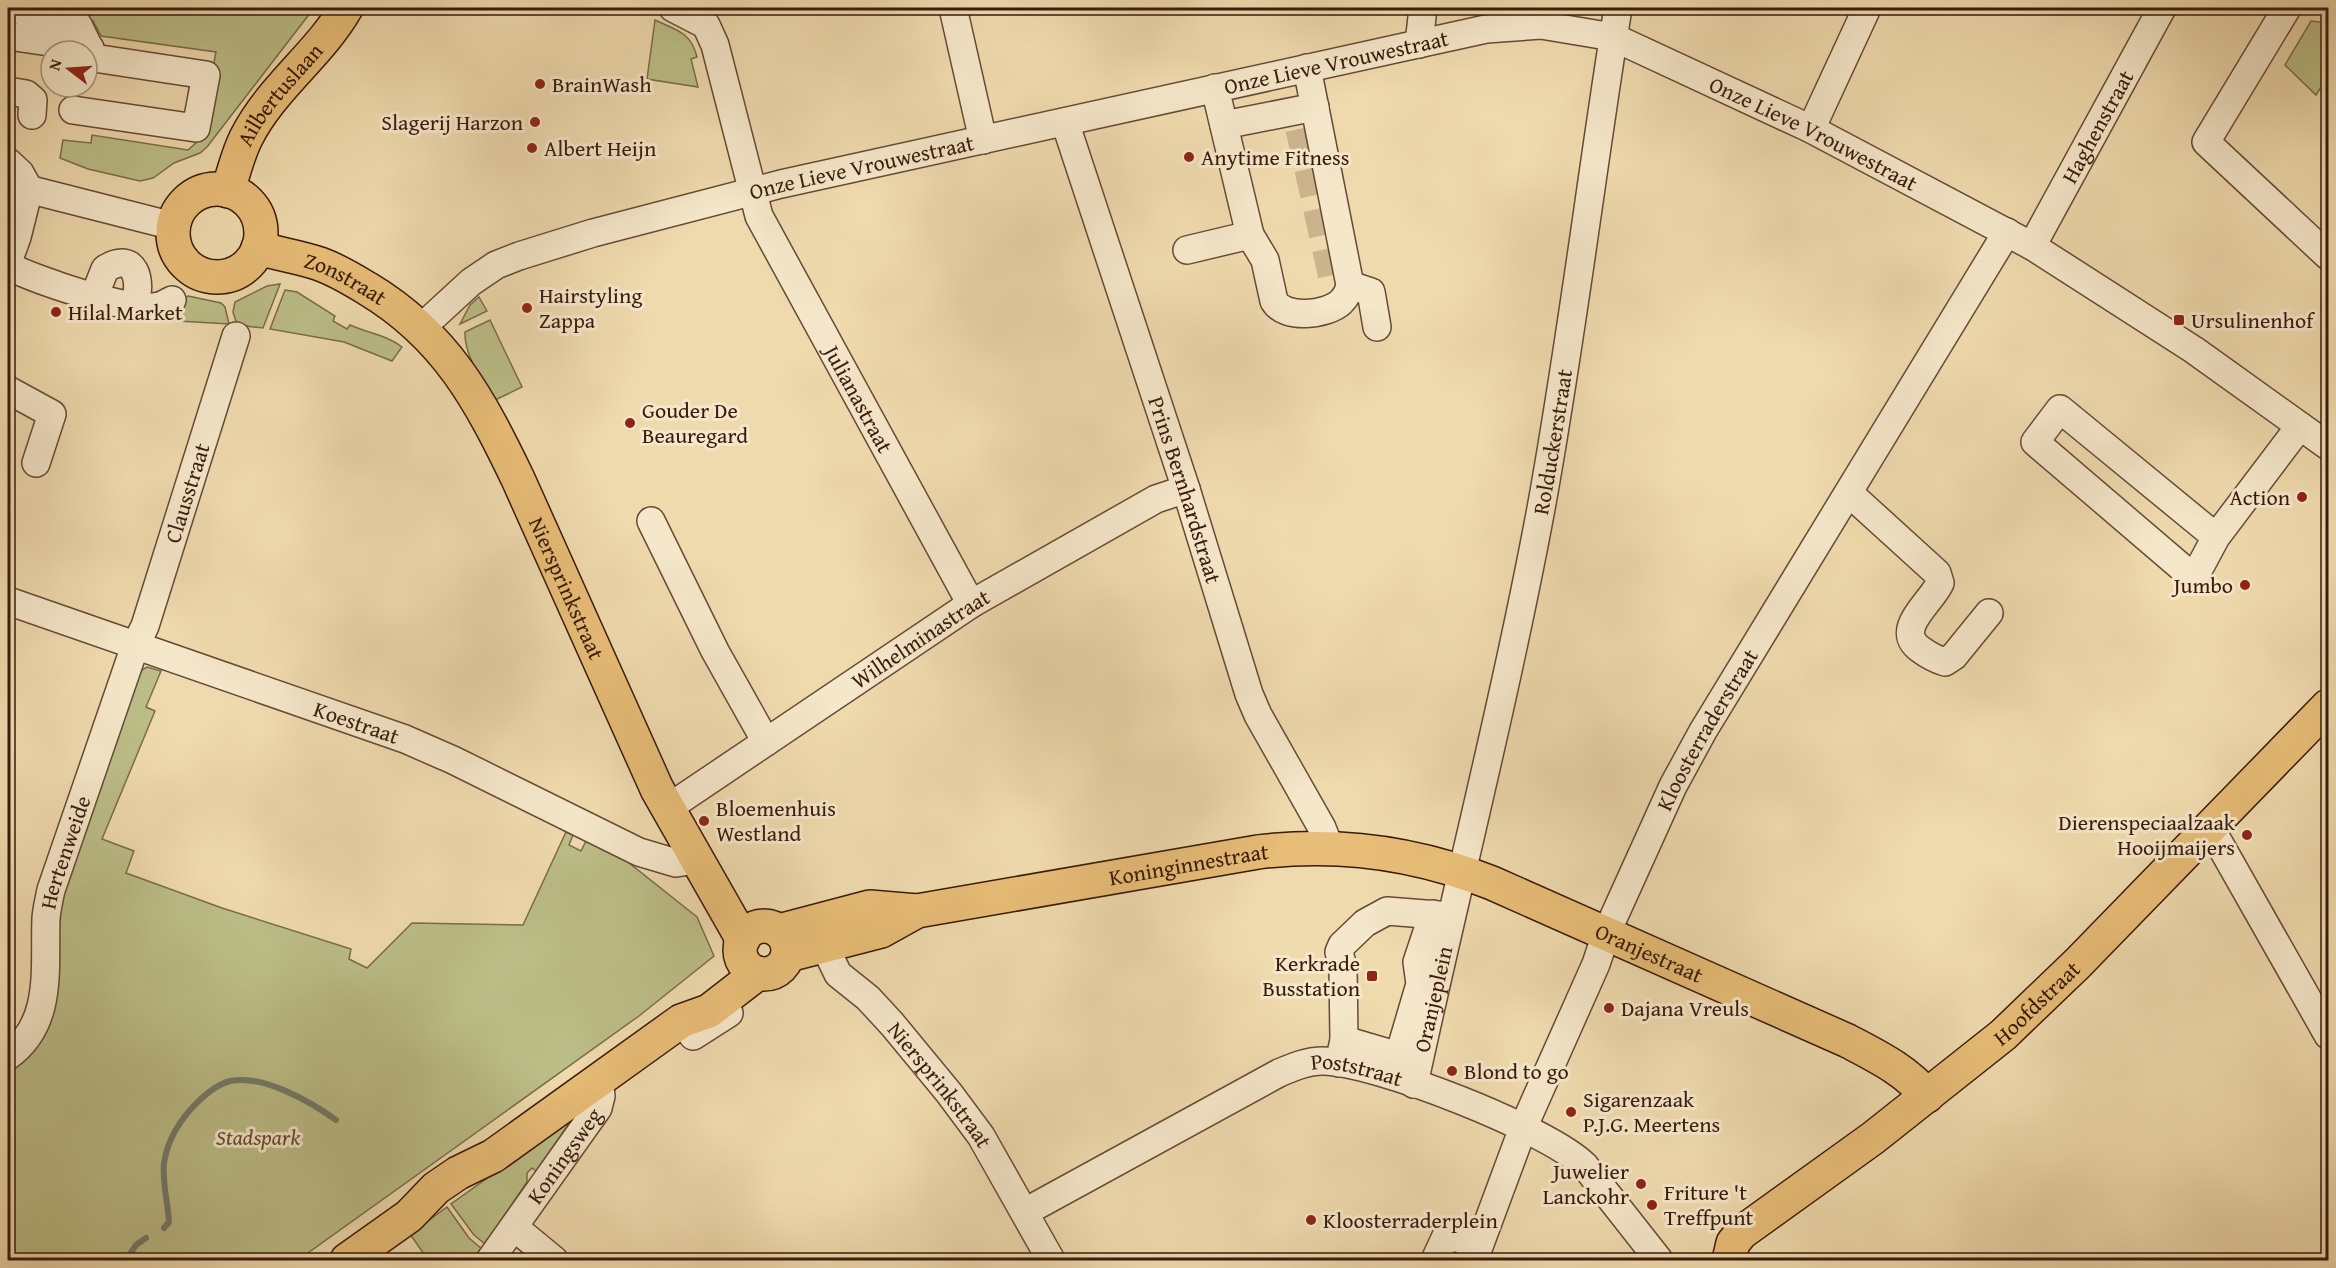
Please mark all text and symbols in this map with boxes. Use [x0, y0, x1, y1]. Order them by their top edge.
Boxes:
street label: Onze Lieve Vrouwestraat [1221, 22, 1452, 102]
street label: Ailbertuslaan [228, 35, 331, 152]
north arrow [39, 39, 99, 99]
text: N [42, 56, 68, 73]
street label: Haghenstraat [2053, 64, 2141, 189]
place label: BrainWash [552, 68, 652, 100]
street label: Onze Lieve Vrouwestraat [1704, 68, 1924, 199]
marker: BrainWash [533, 77, 547, 91]
place label: Slagerij Harzon [381, 106, 524, 138]
marker: Slagerij Harzon [528, 115, 542, 129]
street label: Onze Lieve Vrouwestraat [746, 126, 977, 208]
place label: Albert Heijn [544, 132, 657, 164]
marker: Albert Heijn [525, 141, 539, 155]
place label: Anytime Fitness [1201, 141, 1350, 173]
marker: Anytime Fitness [1182, 150, 1196, 164]
street label: Zonstraat [301, 244, 393, 313]
place label: Hairstyling Zappa [539, 279, 642, 336]
place label: Hilal Market [68, 296, 183, 328]
marker: Hairstyling Zappa [520, 301, 534, 315]
place label: Ursulinenhof [2191, 304, 2316, 336]
marker: Hilal Market [49, 305, 63, 319]
marker: Ursulinenhof [2172, 313, 2186, 327]
street label: Julianastraat [815, 337, 901, 459]
street label: Rolduckerstraat [1524, 367, 1580, 517]
street label: Prins Bernhardstraat [1141, 392, 1230, 587]
place label: Gouder De Beauregard [642, 394, 748, 451]
marker: Gouder De Beauregard [623, 416, 637, 430]
street label: Clausstraat [156, 439, 218, 547]
place label: Action [2229, 481, 2291, 513]
marker: Action [2295, 490, 2309, 504]
street label: Niersprinkstraat [521, 512, 613, 665]
place label: Jumbo [2171, 569, 2233, 601]
marker: Jumbo [2238, 578, 2252, 592]
street label: Wilhelminastraat [845, 581, 996, 696]
street label: Kloosterraderstraat [1648, 642, 1766, 816]
street label: Koestraat [309, 693, 404, 752]
street label: Hertenweide [31, 791, 98, 912]
place label: Bloemenhuis Westland [716, 792, 836, 849]
place label: Dierenspeciaalzaak Hooijmaijers [2058, 806, 2236, 863]
marker: Bloemenhuis Westland [697, 814, 711, 828]
marker: Dierenspeciaalzaak Hooijmaijers [2240, 828, 2254, 842]
street label: Koninginnestraat [1106, 835, 1270, 894]
street label: Oranjestraat [1590, 915, 1709, 991]
street label: Oranjeplein [1405, 942, 1461, 1055]
place label: Kerkrade Busstation [1262, 947, 1361, 1004]
street label: Hoofdstraat [1986, 953, 2087, 1053]
marker: Kerkrade Busstation [1365, 969, 1379, 983]
place label: Dajana Vreuls [1621, 992, 1749, 1024]
marker: Dajana Vreuls [1602, 1001, 1616, 1015]
street label: Niersprinkstraat [880, 1014, 1001, 1154]
street label: Poststraat [1309, 1045, 1407, 1094]
place label: Blond to go [1464, 1055, 1569, 1087]
marker: Blond to go [1445, 1064, 1459, 1078]
place label: Sigarenzaak P.J.G. Meertens [1583, 1083, 1720, 1140]
street label: Koningsweg [519, 1101, 609, 1210]
marker: Sigarenzaak P.J.G. Meertens [1564, 1105, 1578, 1119]
park label: Stadspark [216, 1121, 301, 1153]
place label: Juwelier Lanckohr [1543, 1155, 1629, 1212]
place label: Friture 't Treffpunt [1664, 1176, 1754, 1233]
marker: Juwelier Lanckohr [1634, 1177, 1648, 1191]
marker: Friture 't Treffpunt [1645, 1198, 1659, 1212]
place label: Kloosterraderplein [1323, 1204, 1498, 1236]
marker: Kloosterraderplein [1304, 1213, 1318, 1227]

